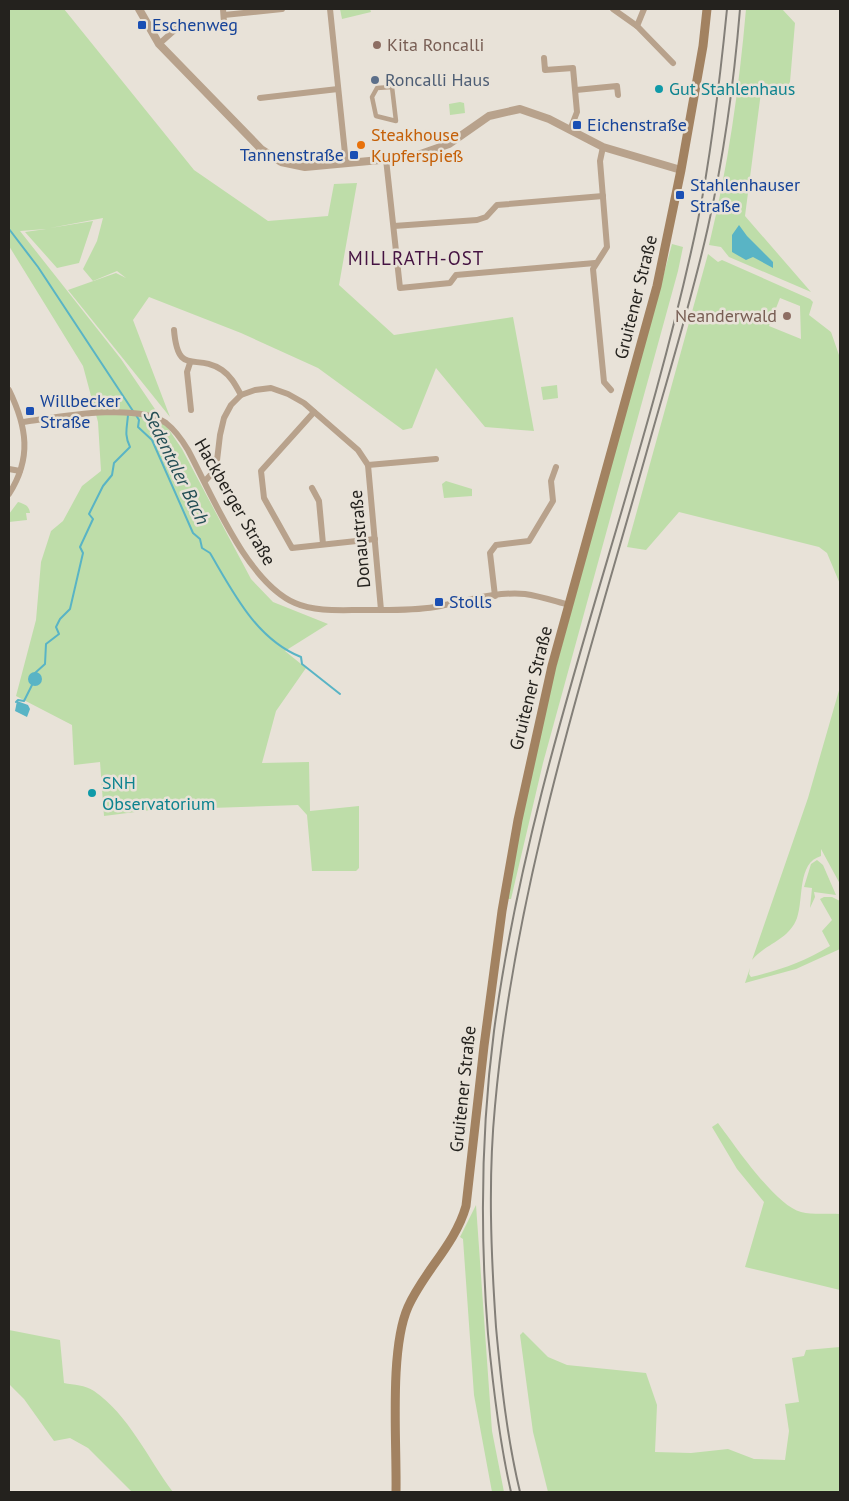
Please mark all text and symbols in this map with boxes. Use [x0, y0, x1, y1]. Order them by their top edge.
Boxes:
place label: Eschenweg [152, 13, 238, 36]
marker: Eschenweg [136, 19, 148, 31]
place label: Kita Roncalli [387, 33, 484, 56]
marker: Kita Roncalli [371, 39, 383, 51]
place label: Roncalli Haus [385, 68, 490, 91]
marker: Roncalli Haus [369, 74, 381, 86]
place label: Gut Stahlenhaus [669, 77, 795, 100]
marker: Gut Stahlenhaus [653, 83, 665, 95]
place label: Eichenstraße [587, 113, 687, 136]
marker: Eichenstraße [571, 119, 583, 131]
place label: Steakhouse Kupferspieß [371, 123, 463, 167]
marker: Steakhouse Kupferspieß [355, 139, 367, 151]
place label: Tannenstraße [240, 143, 344, 166]
marker: Tannenstraße [348, 149, 360, 161]
place label: Stahlenhauser Straße [690, 173, 800, 217]
marker: Stahlenhauser Straße [674, 189, 686, 201]
street label: Gruitener Straße [609, 232, 662, 361]
district label: MILLRATH-OST [348, 246, 484, 270]
place label: Neanderwald [675, 304, 777, 327]
marker: Neanderwald [781, 310, 793, 322]
place label: Willbecker Straße [40, 389, 121, 433]
marker: Willbecker Straße [24, 405, 36, 417]
water label: Sedentaler Bach [139, 406, 215, 528]
street label: Hackberger Straße [190, 434, 281, 569]
street label: Donaustraße [344, 489, 375, 589]
place label: Stolls [449, 590, 492, 613]
marker: Stolls [433, 596, 445, 608]
street label: Gruitener Straße [504, 623, 557, 752]
place label: SNH Observatorium [102, 771, 215, 815]
marker: SNH Observatorium [86, 787, 98, 799]
street label: Gruitener Straße [444, 1025, 481, 1153]

